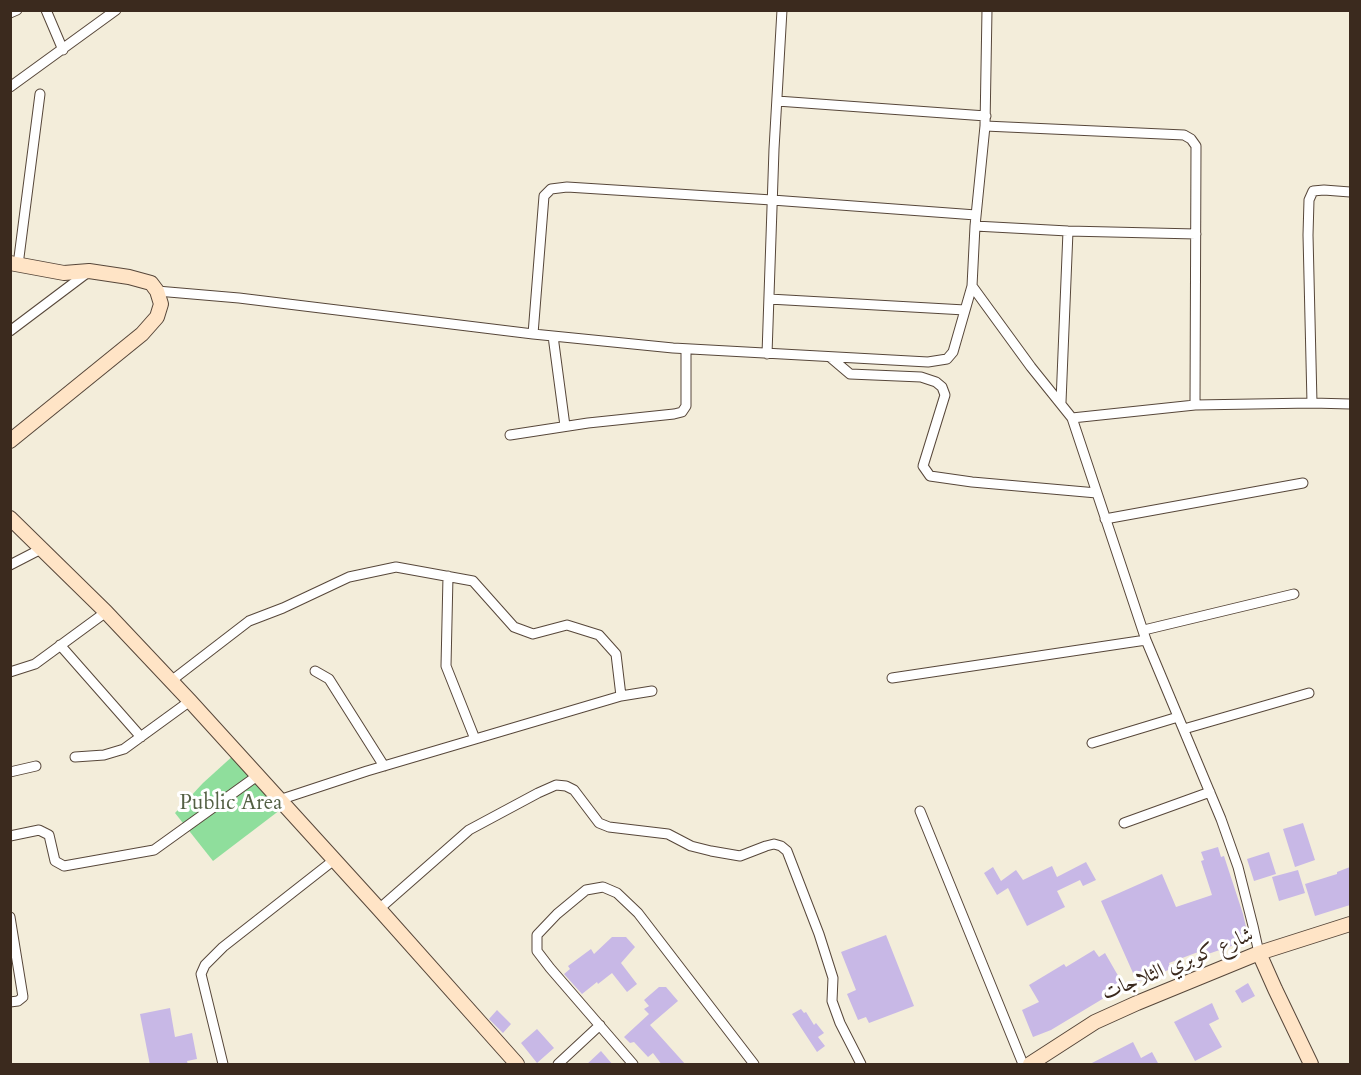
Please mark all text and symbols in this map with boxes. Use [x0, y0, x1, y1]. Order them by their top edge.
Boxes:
park label: Public Area [180, 791, 282, 817]
street label: شارع كوبري الثلاجات [1098, 923, 1258, 1007]

